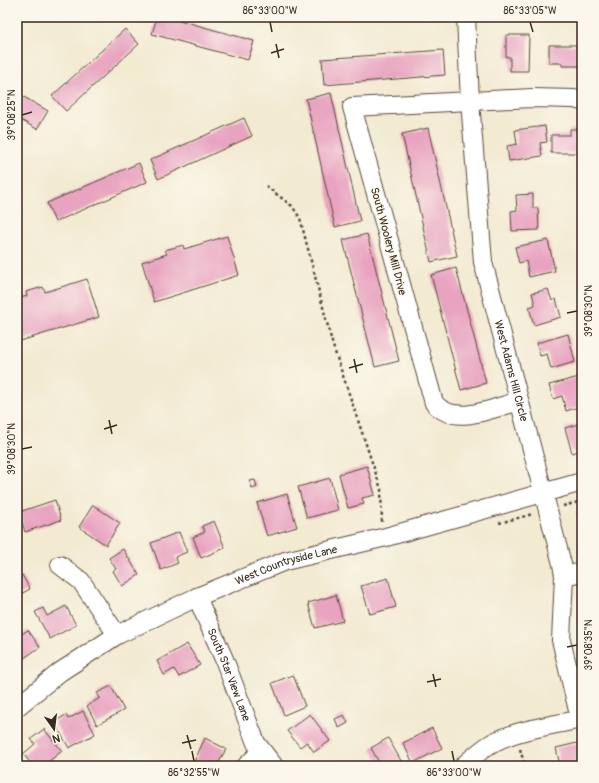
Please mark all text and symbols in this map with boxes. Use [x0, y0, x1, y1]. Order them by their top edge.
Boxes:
text: 86°33'00"W [243, 5, 298, 17]
text: 86°33'05"W [503, 5, 557, 17]
text: 39°08'25"N [6, 89, 18, 140]
street label: South Woolery Mill Drive [368, 186, 409, 297]
text: 39°08'30"N [583, 285, 595, 337]
street label: West Adams Hill Circle [491, 319, 531, 423]
text: 39°08'30"N [6, 423, 18, 475]
street label: West Countryside Lane [233, 543, 339, 588]
text: 39°08'35"N [583, 619, 595, 670]
street label: South Star View Lane [204, 626, 253, 723]
north arrow [34, 709, 74, 749]
text: N [51, 731, 61, 746]
text: 86°32'55"W [168, 767, 220, 779]
text: 86°33'00"W [427, 767, 482, 779]

